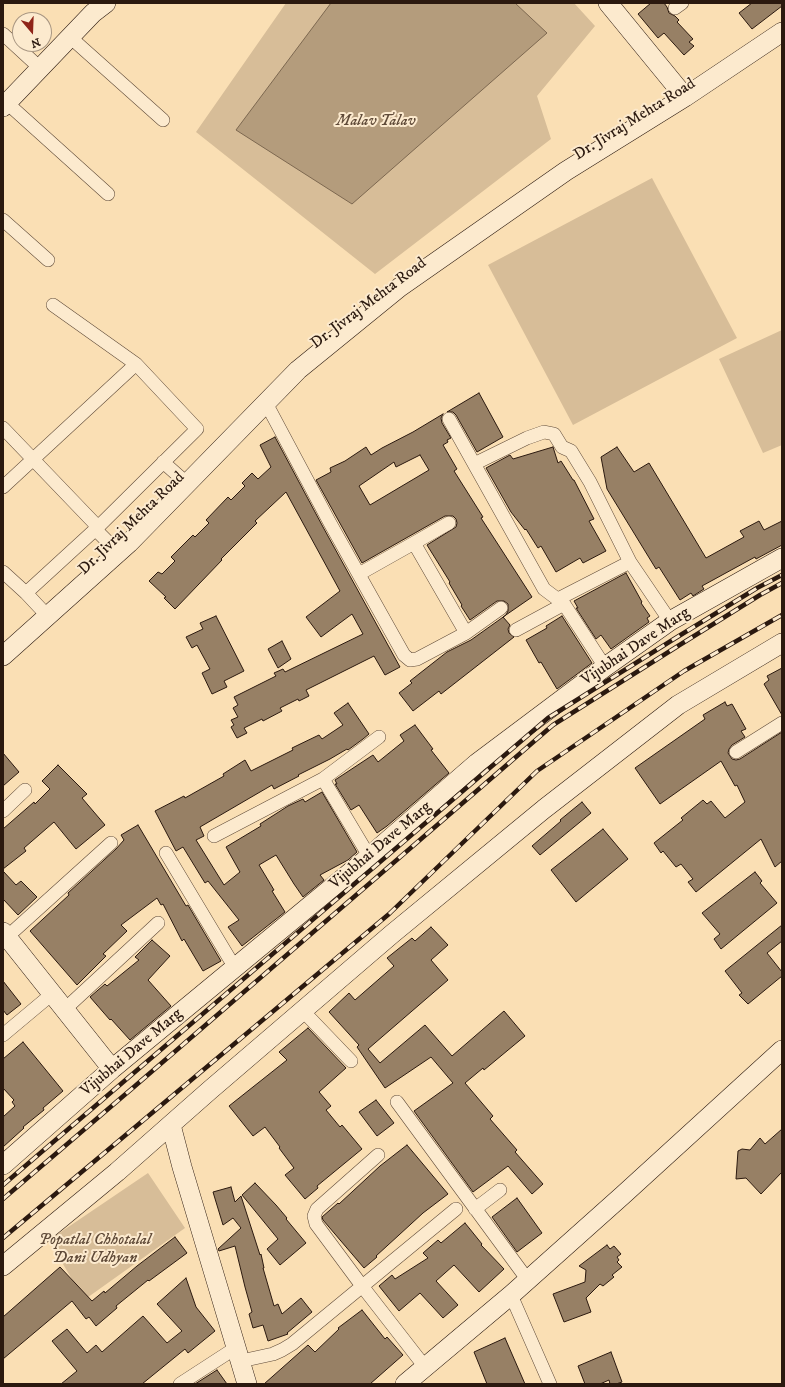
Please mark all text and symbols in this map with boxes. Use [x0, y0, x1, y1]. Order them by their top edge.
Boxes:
north arrow [12, 12, 52, 52]
text: N [29, 34, 42, 50]
street label: Dr. Jivraj Mehta Road [571, 75, 699, 165]
park label: Malav Talav [336, 112, 416, 132]
street label: Dr. Jivraj Mehta Road [307, 254, 431, 354]
street label: Dr. Jivraj Mehta Road [75, 469, 189, 579]
street label: Vijubhai Dave Marg [578, 604, 694, 690]
street label: Vijubhai Dave Marg [326, 798, 436, 894]
street label: Vijubhai Dave Marg [77, 1005, 187, 1101]
park label: Popatlal Chhotalal Dani Udhyan [39, 1231, 151, 1269]

